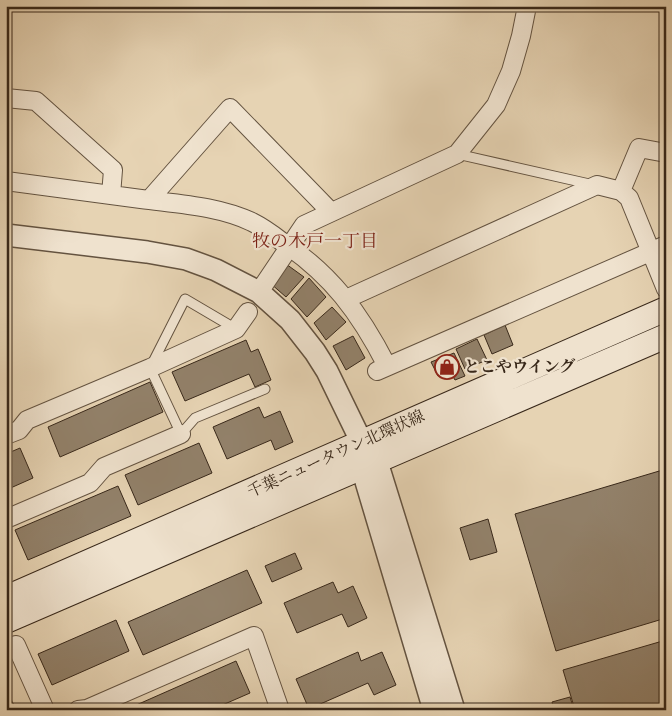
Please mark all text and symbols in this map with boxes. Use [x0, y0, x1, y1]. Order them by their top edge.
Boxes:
district label: 牧の木戸一丁目 [252, 229, 378, 254]
shop icon: とこやウイング [434, 354, 460, 380]
place label: とこやウイング [464, 356, 575, 378]
street label: 千葉ニュータウン北環状線 [244, 405, 428, 503]

